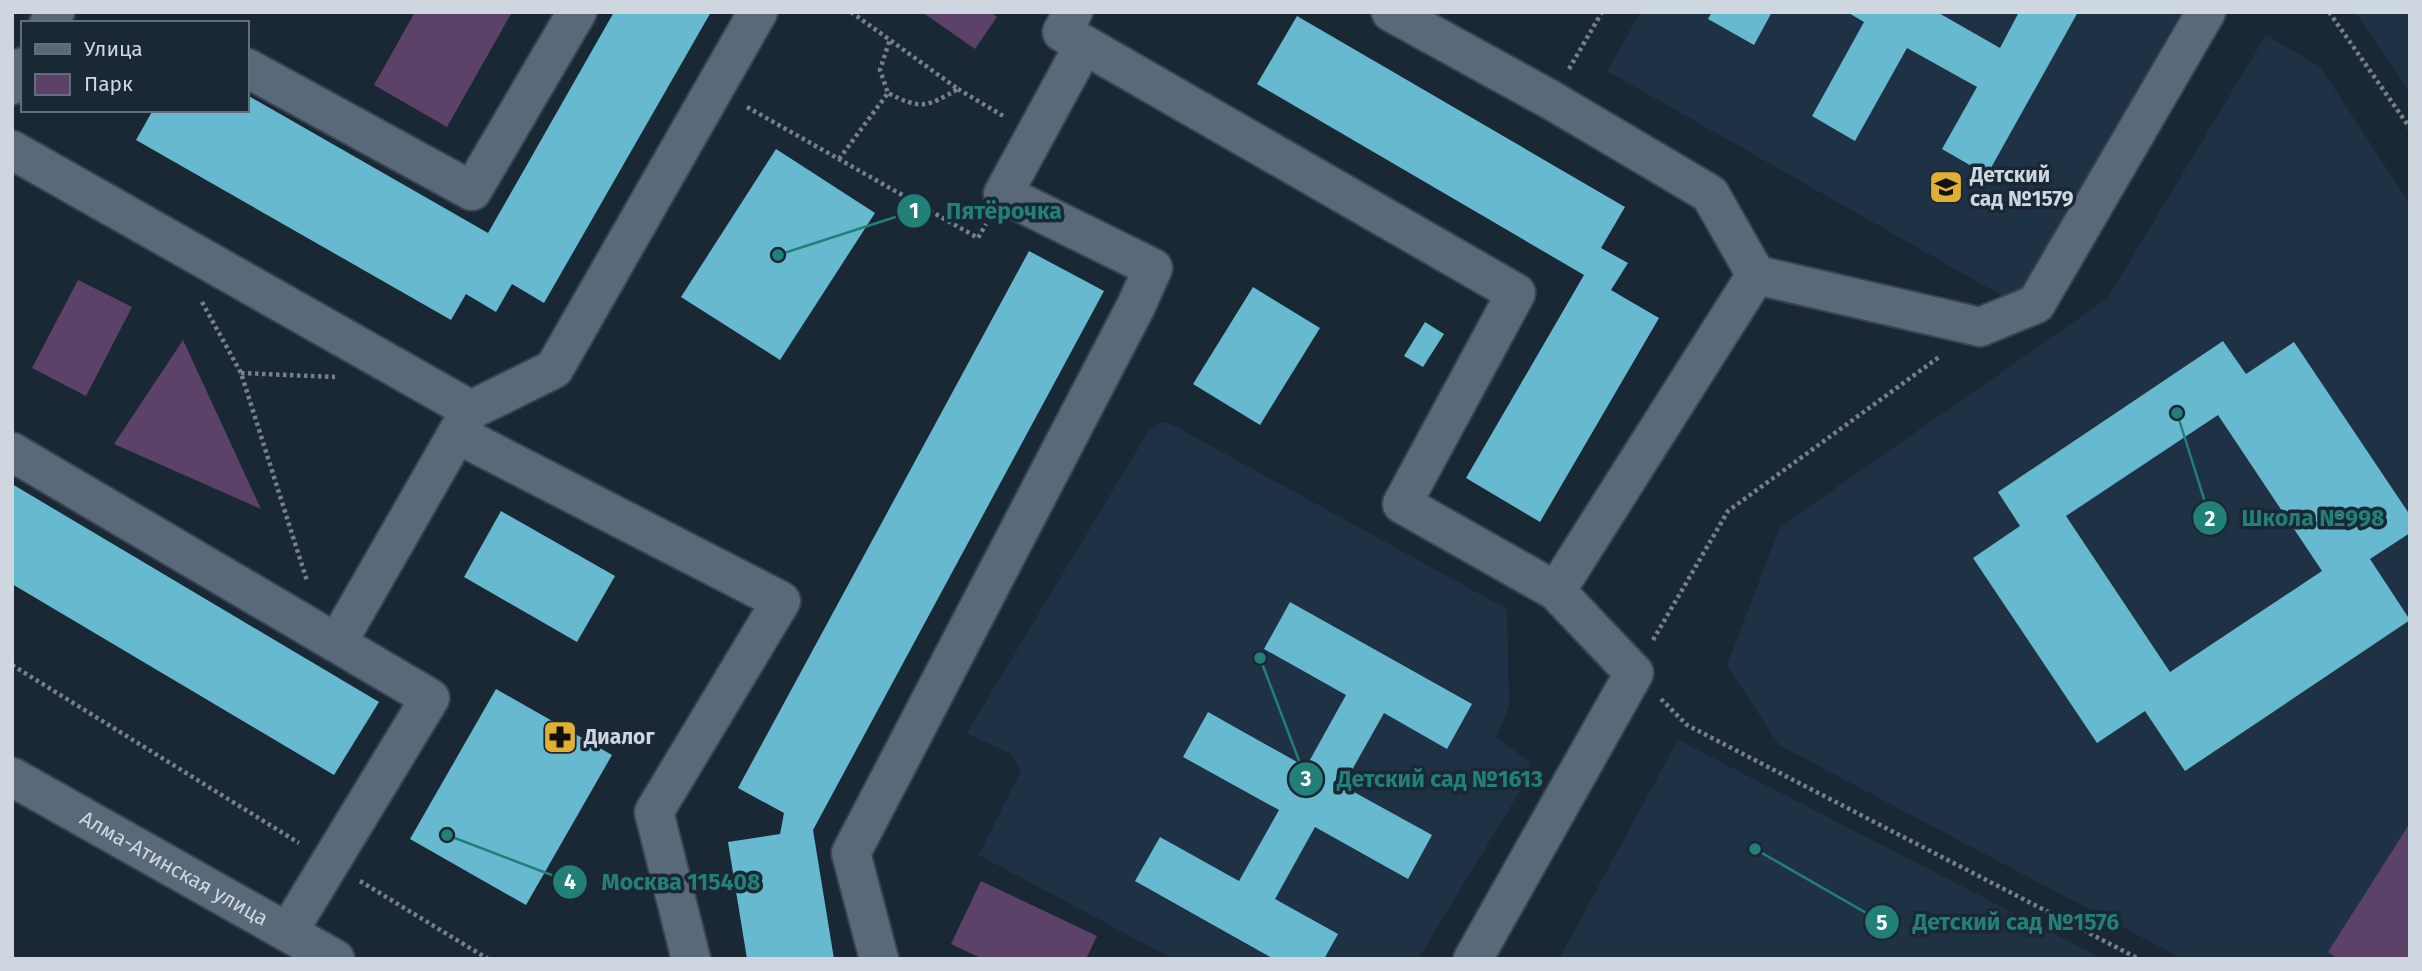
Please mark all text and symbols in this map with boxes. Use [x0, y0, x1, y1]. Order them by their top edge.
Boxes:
legend [21, 21, 248, 112]
text: Улица [84, 36, 143, 62]
text: Парк [84, 71, 133, 97]
place label: Детский сад №1579 [1969, 162, 2074, 212]
school or university icon: Детский сад №1579 [1927, 168, 1965, 206]
callout: Пятёрочка [897, 189, 1076, 233]
text: Пятёрочка [946, 197, 1062, 225]
text: 1 [909, 198, 919, 224]
callout: Школа №998 [2193, 496, 2399, 540]
text: Школа №998 [2242, 504, 2384, 532]
text: 2 [2205, 506, 2216, 532]
pharmacy icon: Диалог [541, 718, 579, 756]
place label: Диалог [583, 724, 655, 750]
callout: Детский сад №1613 [1288, 757, 1557, 801]
text: Детский сад №1613 [1336, 765, 1543, 793]
text: 3 [1300, 766, 1312, 792]
street label: Алма-Атинская улица [75, 805, 273, 932]
callout: Москва 115408 [552, 860, 774, 904]
text: Москва 115408 [602, 868, 760, 896]
text: 4 [564, 869, 576, 895]
callout: Детский сад №1576 [1864, 900, 2134, 944]
text: Детский сад №1576 [1912, 908, 2119, 936]
text: 5 [1876, 910, 1888, 936]

